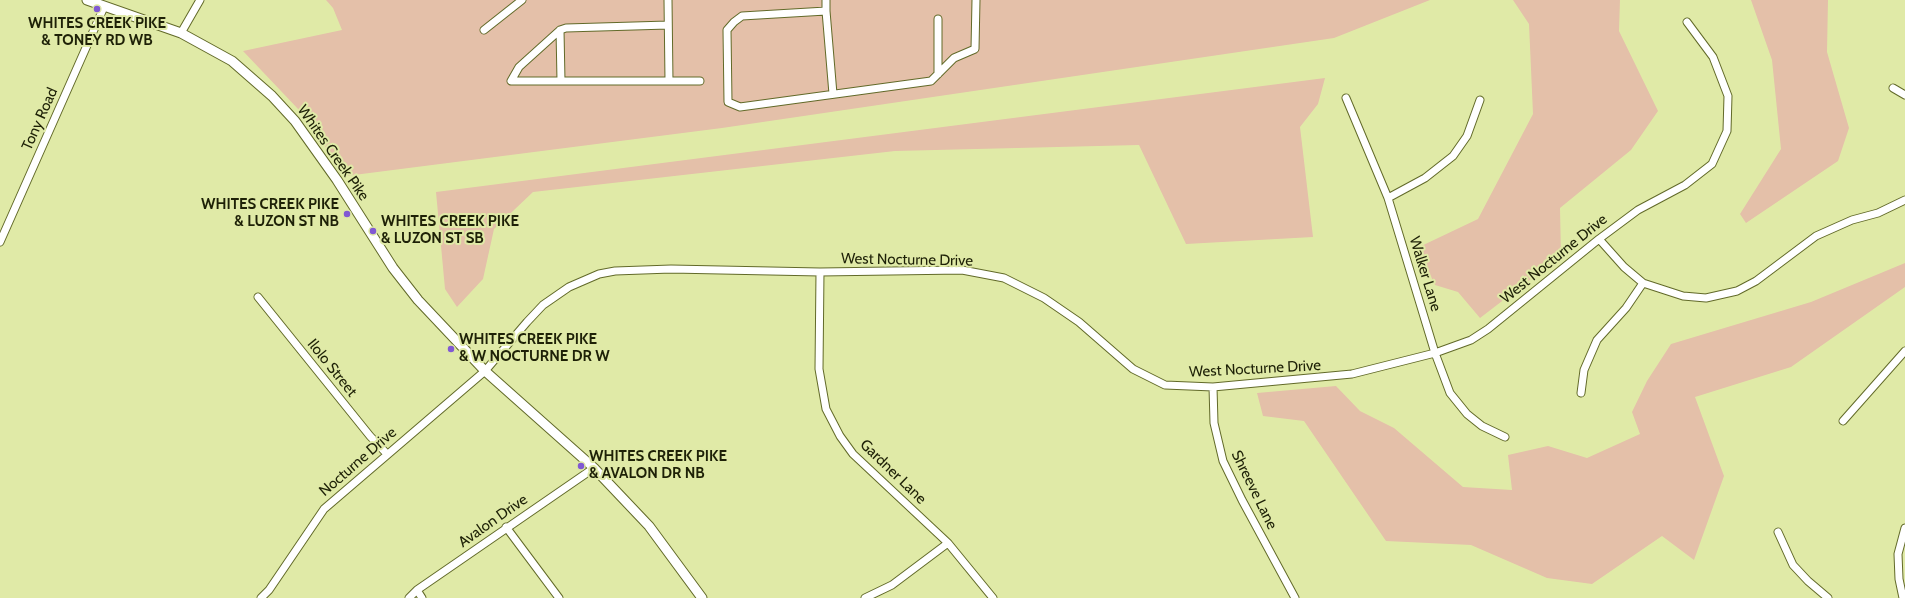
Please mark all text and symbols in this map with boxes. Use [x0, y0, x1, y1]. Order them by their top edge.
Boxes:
marker: WHITES CREEK PIKE & TONEY RD WB [92, 4, 102, 14]
place label: WHITES CREEK PIKE & TONEY RD WB [28, 15, 166, 50]
street label: Tony Road [18, 85, 62, 153]
street label: Whites Creek Pike [293, 102, 373, 204]
place label: WHITES CREEK PIKE & LUZON ST NB [201, 196, 339, 231]
marker: WHITES CREEK PIKE & LUZON ST NB [342, 209, 352, 219]
street label: West Nocturne Drive [1497, 210, 1611, 308]
place label: WHITES CREEK PIKE & LUZON ST SB [381, 213, 519, 248]
marker: WHITES CREEK PIKE & LUZON ST SB [368, 226, 378, 236]
street label: Walker Lane [1405, 234, 1445, 314]
street label: West Nocturne Drive [841, 250, 973, 270]
place label: WHITES CREEK PIKE & W NOCTURNE DR W [459, 331, 610, 366]
street label: Ilolo Street [303, 336, 361, 400]
marker: WHITES CREEK PIKE & W NOCTURNE DR W [446, 344, 456, 354]
street label: West Nocturne Drive [1189, 357, 1321, 381]
street label: Nocturne Drive [316, 424, 400, 500]
street label: Gardner Lane [856, 436, 930, 508]
place label: WHITES CREEK PIKE & AVALON DR NB [589, 448, 727, 483]
street label: Shreeve Lane [1227, 448, 1281, 532]
marker: WHITES CREEK PIKE & AVALON DR NB [576, 461, 586, 471]
street label: Avalon Drive [455, 491, 531, 551]

